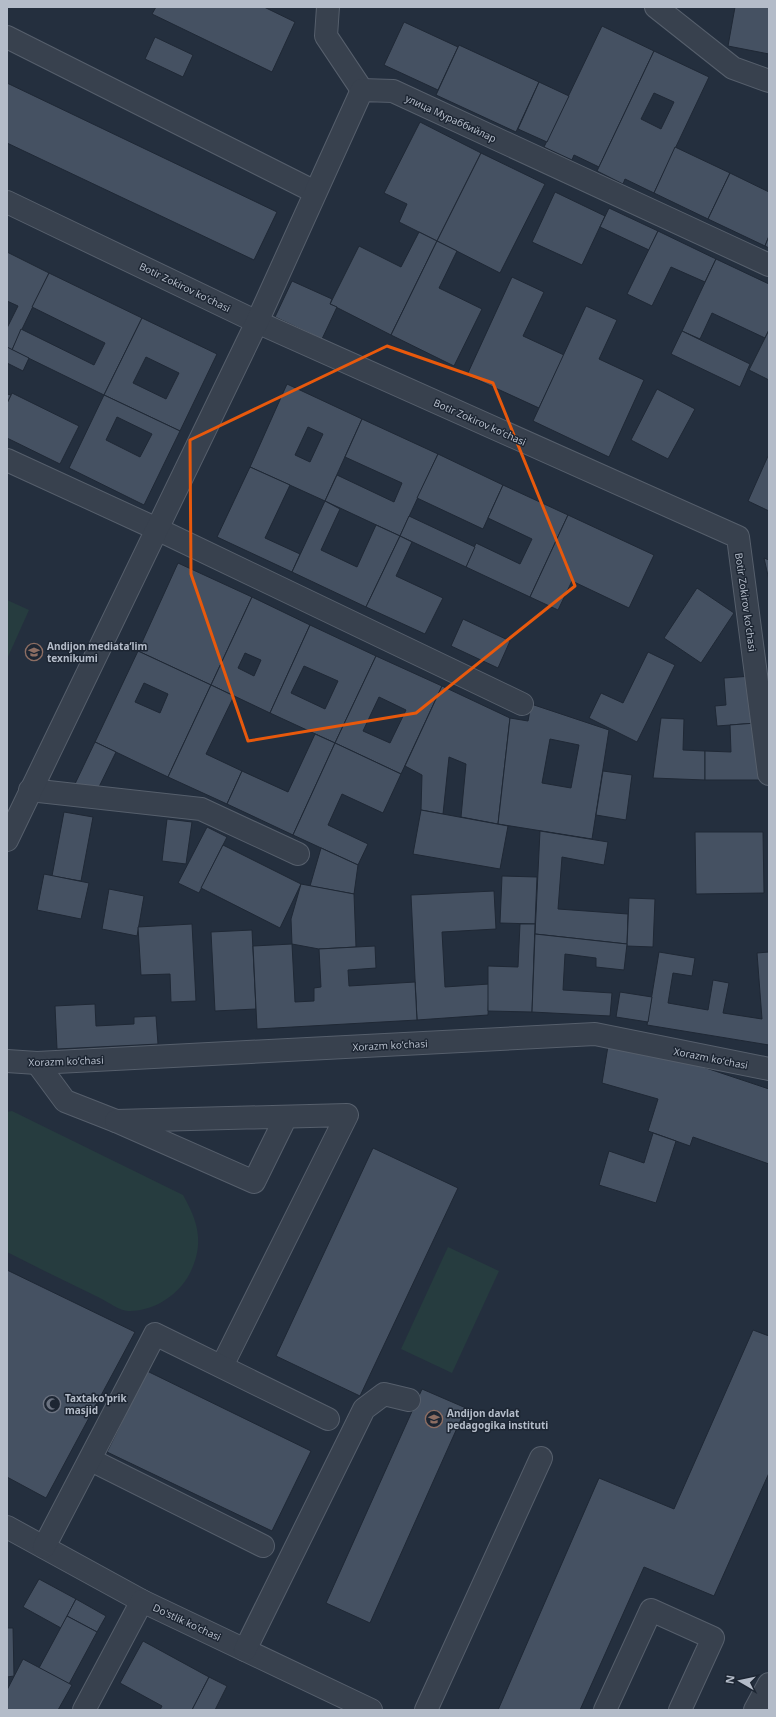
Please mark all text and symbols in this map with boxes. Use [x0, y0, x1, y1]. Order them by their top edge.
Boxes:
street label: улица Мураббийлар [403, 91, 499, 145]
street label: Botir Zokirov koʻchasi [137, 259, 233, 315]
street label: Botir Zokirov koʻchasi [432, 395, 528, 449]
street label: Botir Zokirov koʻchasi [732, 552, 760, 652]
place label: Andijon mediataʼlim texnikumi [47, 639, 148, 665]
school or university icon: Andijon mediataʼlim texnikumi [24, 642, 44, 662]
street label: Xorazm koʻchasi [352, 1036, 428, 1054]
street label: Xorazm koʻchasi [673, 1044, 749, 1072]
street label: Xorazm koʻchasi [28, 1053, 104, 1069]
place label: Taxtako'prik masjid [65, 1391, 128, 1417]
mosque icon: Taxtako'prik masjid [42, 1394, 62, 1414]
place label: Andijon davlat pedagogika instituti [447, 1406, 548, 1432]
school or university icon: Andijon davlat pedagogika instituti [424, 1409, 444, 1429]
street label: Do'stlik ko'chasi [151, 1600, 223, 1644]
north arrow [720, 1661, 760, 1701]
text: N [722, 1674, 738, 1685]

